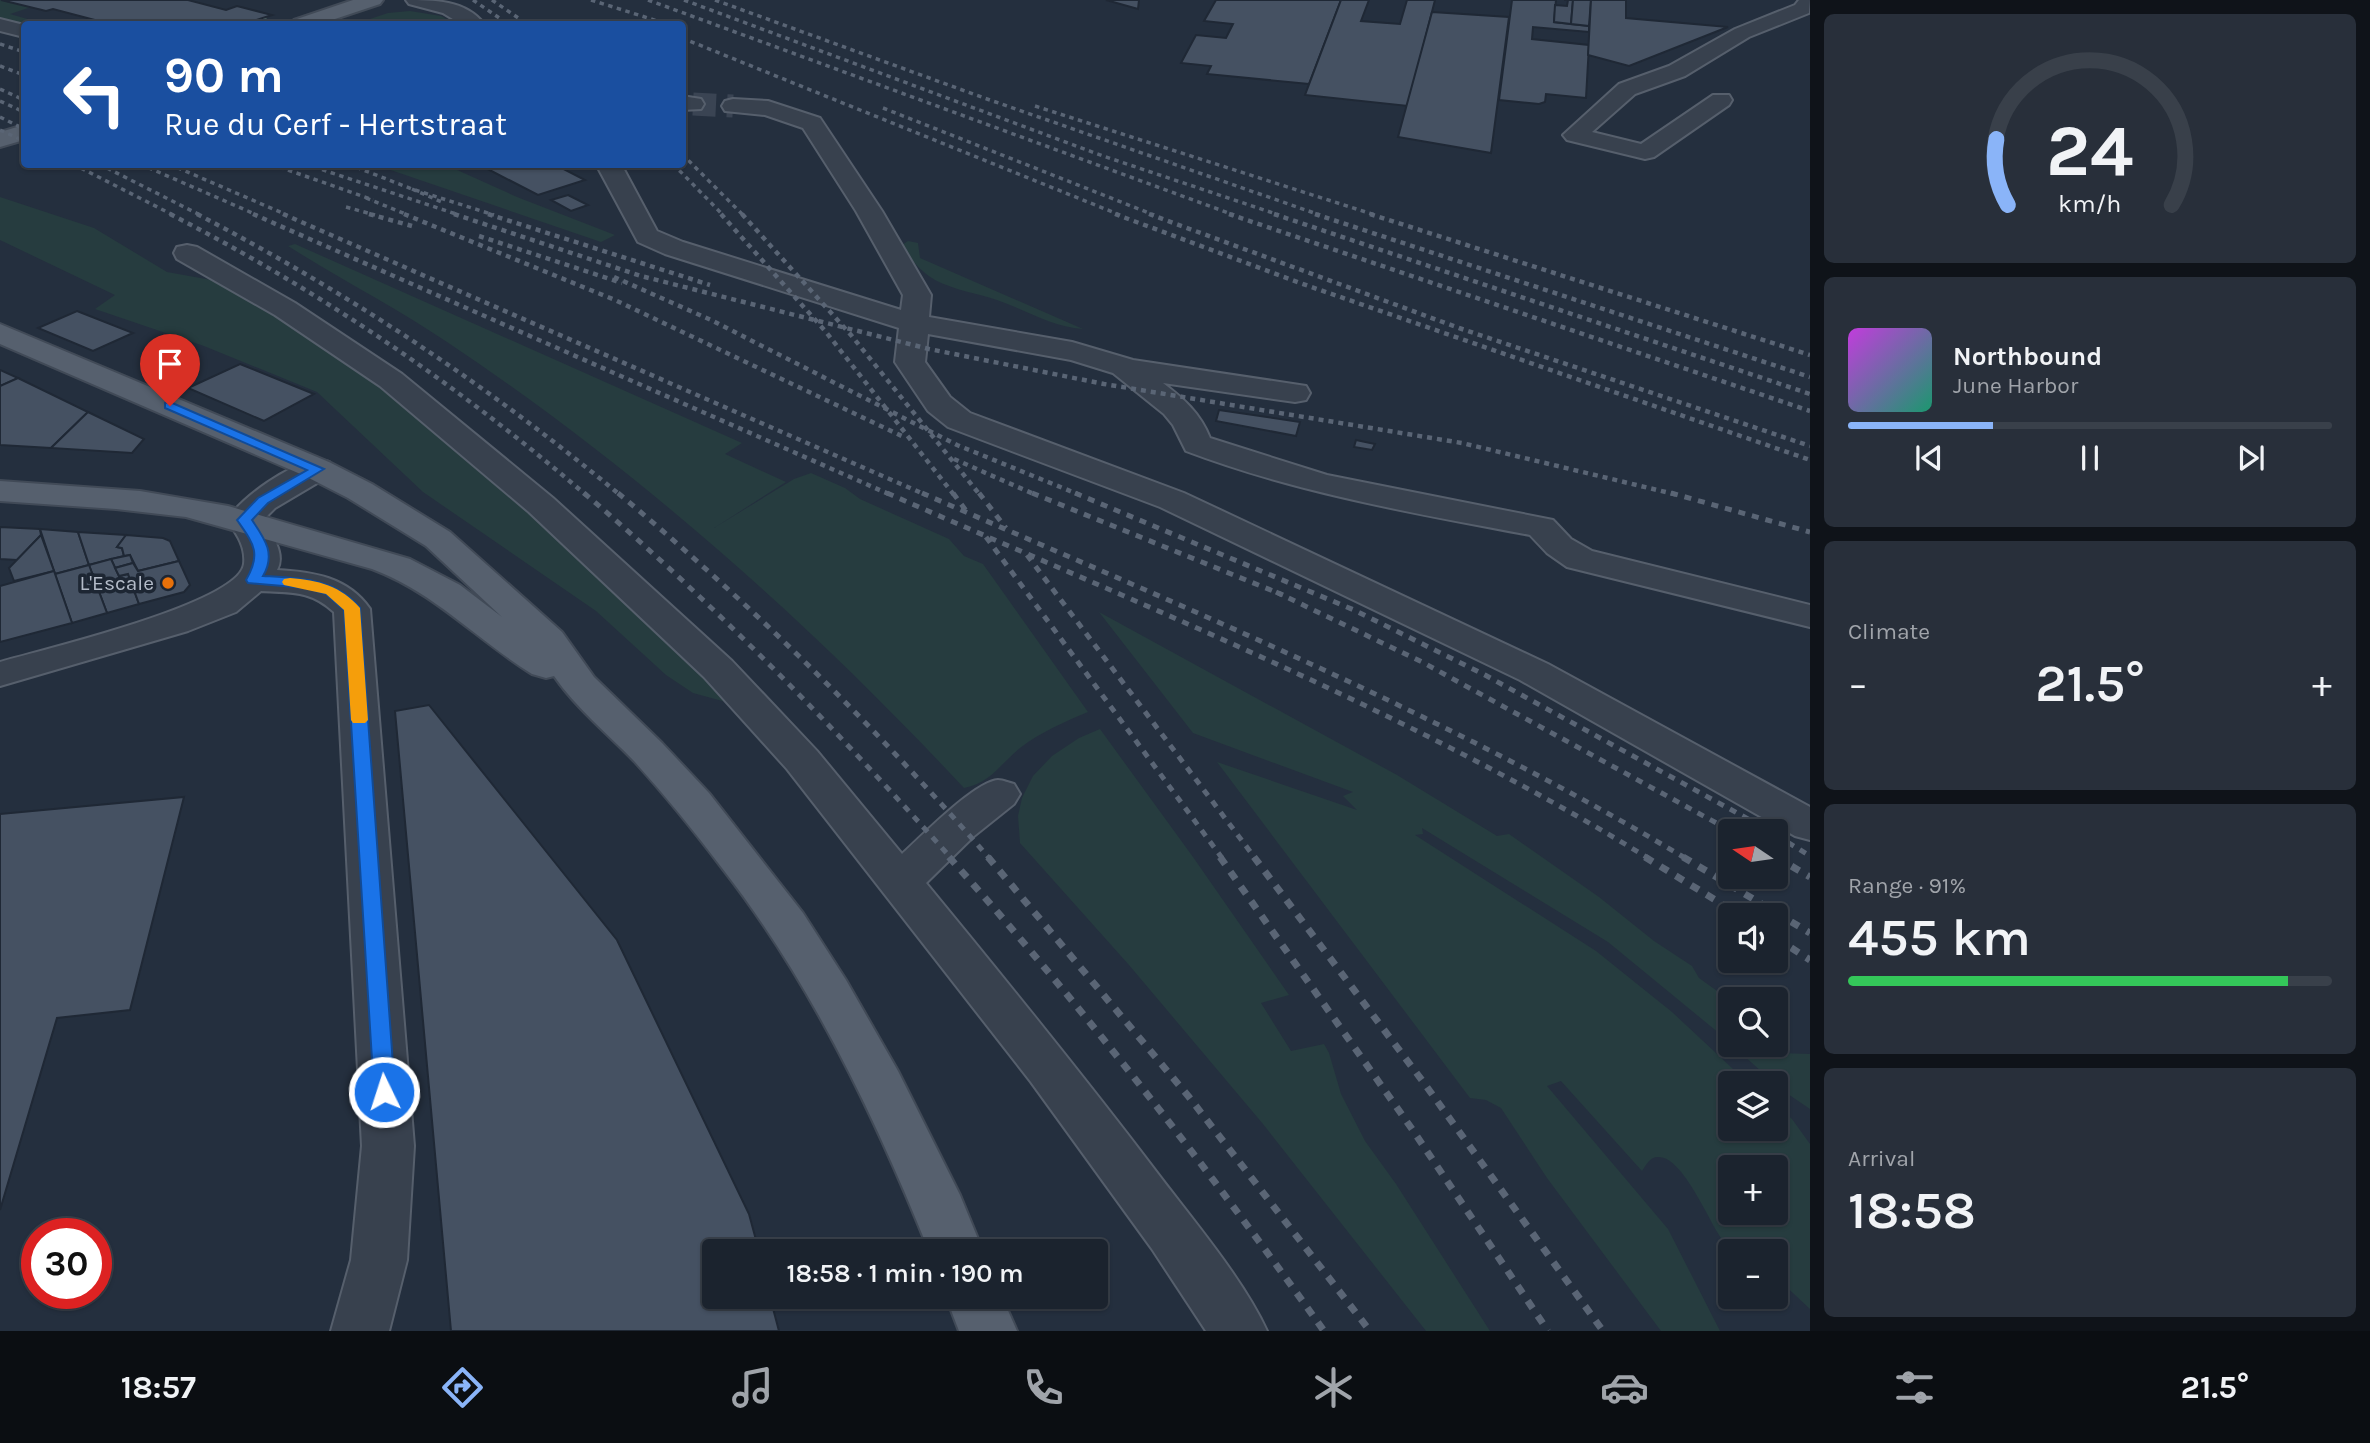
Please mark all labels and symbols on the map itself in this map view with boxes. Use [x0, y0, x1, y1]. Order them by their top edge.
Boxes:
pin [140, 334, 200, 406]
place label: L'Escale [79, 571, 154, 595]
marker: L'Escale [160, 575, 176, 591]
north arrow [1718, 819, 1788, 889]
position arrow [347, 1055, 421, 1129]
speed limit sign: 30 [21, 1218, 112, 1309]

